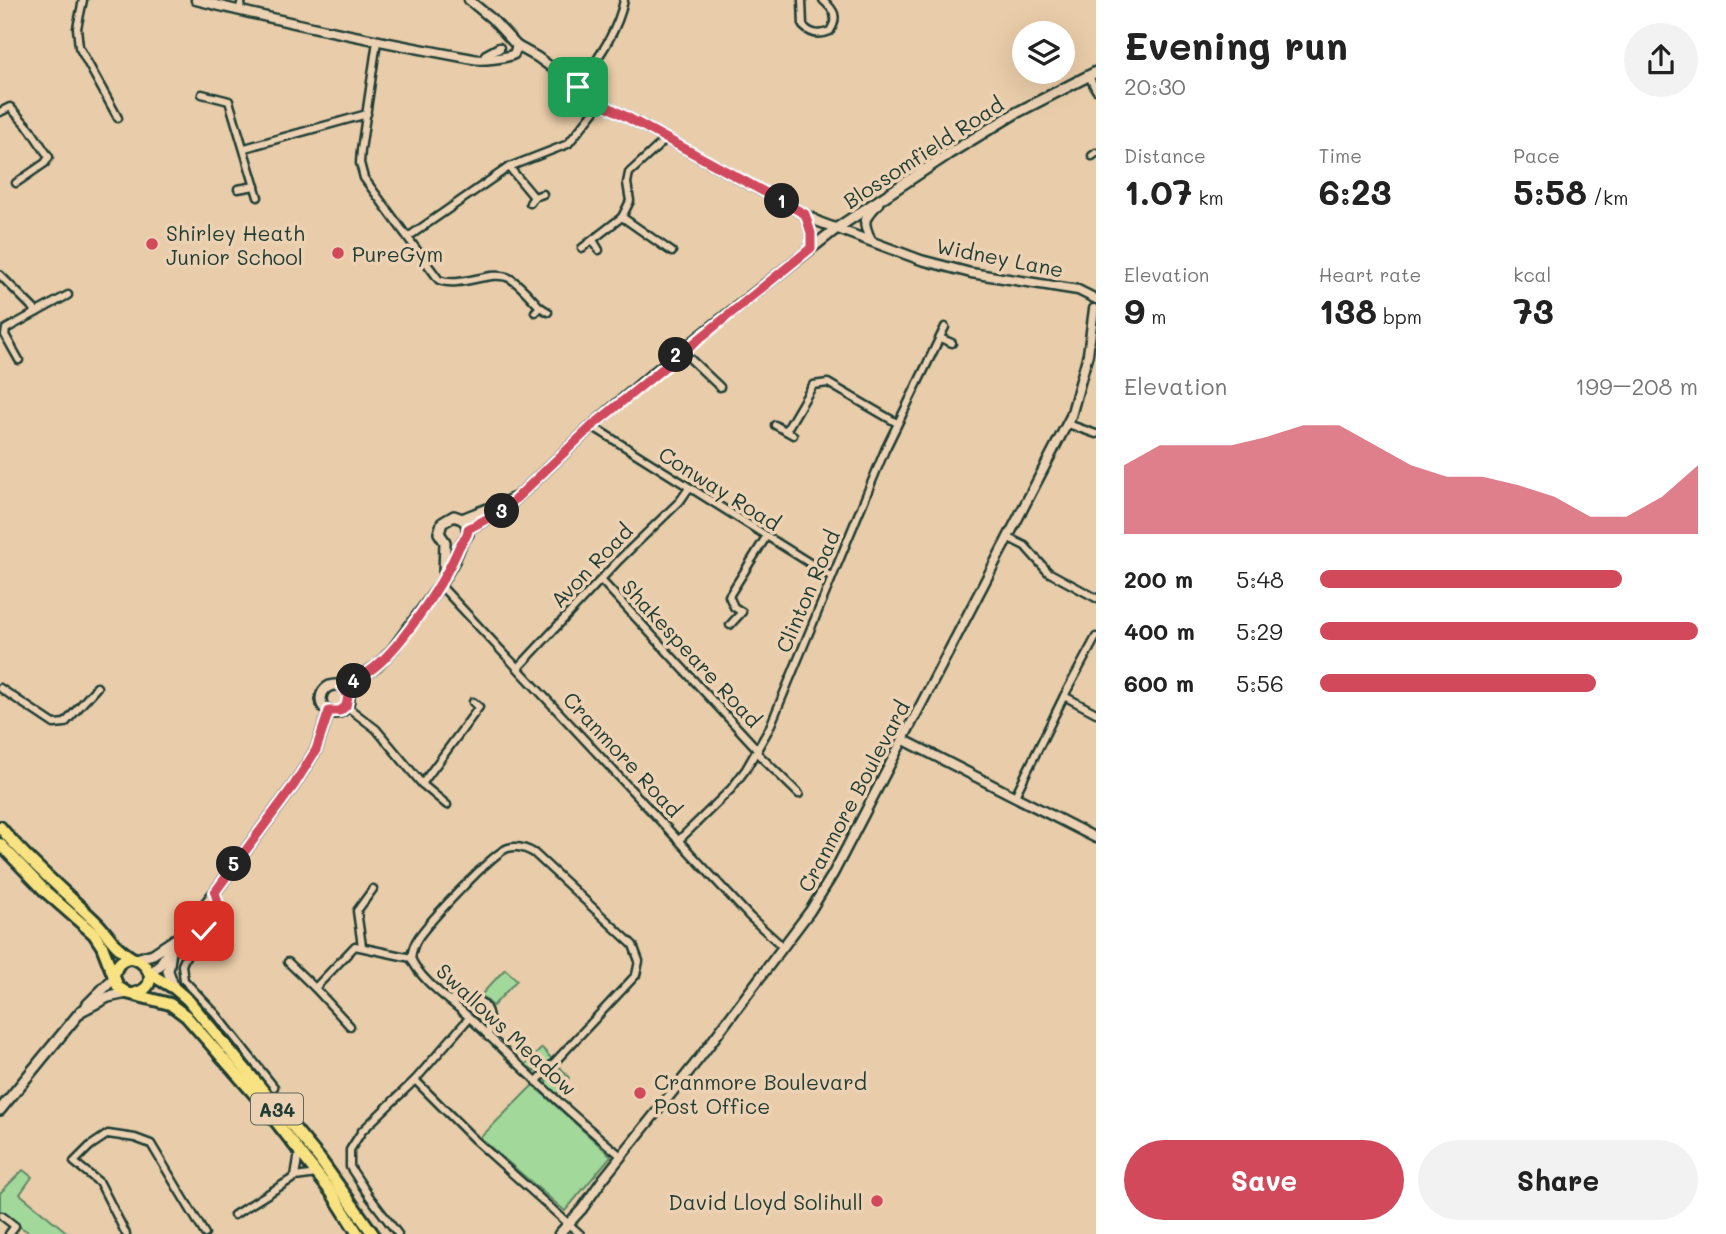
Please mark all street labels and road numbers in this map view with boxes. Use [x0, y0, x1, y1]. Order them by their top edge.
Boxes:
street label: Blossomfield Road [838, 90, 1008, 214]
street label: Widney Lane [934, 231, 1066, 283]
street label: Conway Road [654, 440, 786, 536]
street label: Avon Road [544, 517, 638, 613]
street label: Clinton Road [769, 526, 845, 656]
street label: Shakespeare Road [616, 573, 768, 733]
street label: Cranmore Road [558, 686, 688, 822]
street label: Cranmore Boulevard [791, 696, 915, 896]
street label: Swallows Meadow [431, 957, 583, 1101]
road number: A34 [251, 1093, 303, 1124]

